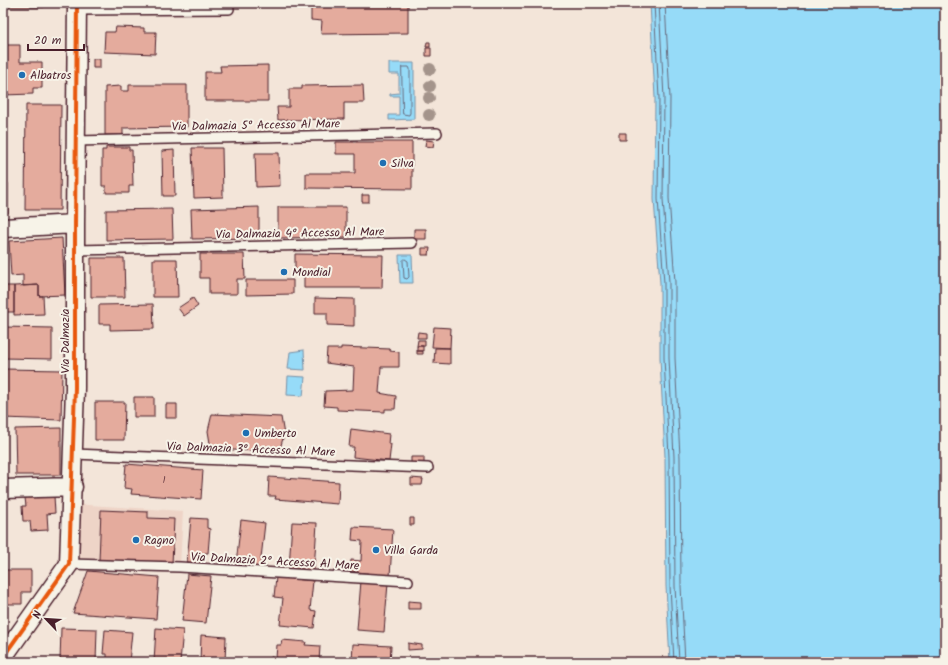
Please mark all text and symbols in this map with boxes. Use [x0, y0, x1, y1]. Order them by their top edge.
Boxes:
scale bar [28, 26, 84, 52]
text: 20 m [34, 31, 62, 50]
place label: Albatros [30, 66, 71, 85]
marker: Albatros [17, 70, 27, 80]
street label: Via Dalmazia 5° Accesso Al Mare [172, 115, 341, 136]
place label: Silva [391, 154, 414, 173]
marker: Silva [378, 158, 388, 168]
street label: Via Dalmazia 4° Accesso Al Mare [216, 223, 385, 244]
place label: Mondial [292, 263, 331, 282]
marker: Mondial [279, 267, 289, 277]
street label: Via Dalmazia [56, 308, 75, 373]
place label: Umberto [254, 424, 296, 443]
marker: Umberto [241, 428, 251, 438]
street label: Via Dalmazia 3° Accesso Al Mare [166, 437, 336, 462]
house number: 1 [162, 472, 166, 488]
place label: Ragno [144, 531, 174, 550]
marker: Ragno [131, 535, 141, 545]
place label: Villa Garda [384, 541, 438, 560]
marker: Villa Garda [371, 545, 381, 555]
street label: Via Dalmazia 2° Accesso Al Mare [190, 548, 360, 575]
north arrow [26, 599, 66, 639]
text: N [28, 608, 47, 622]

